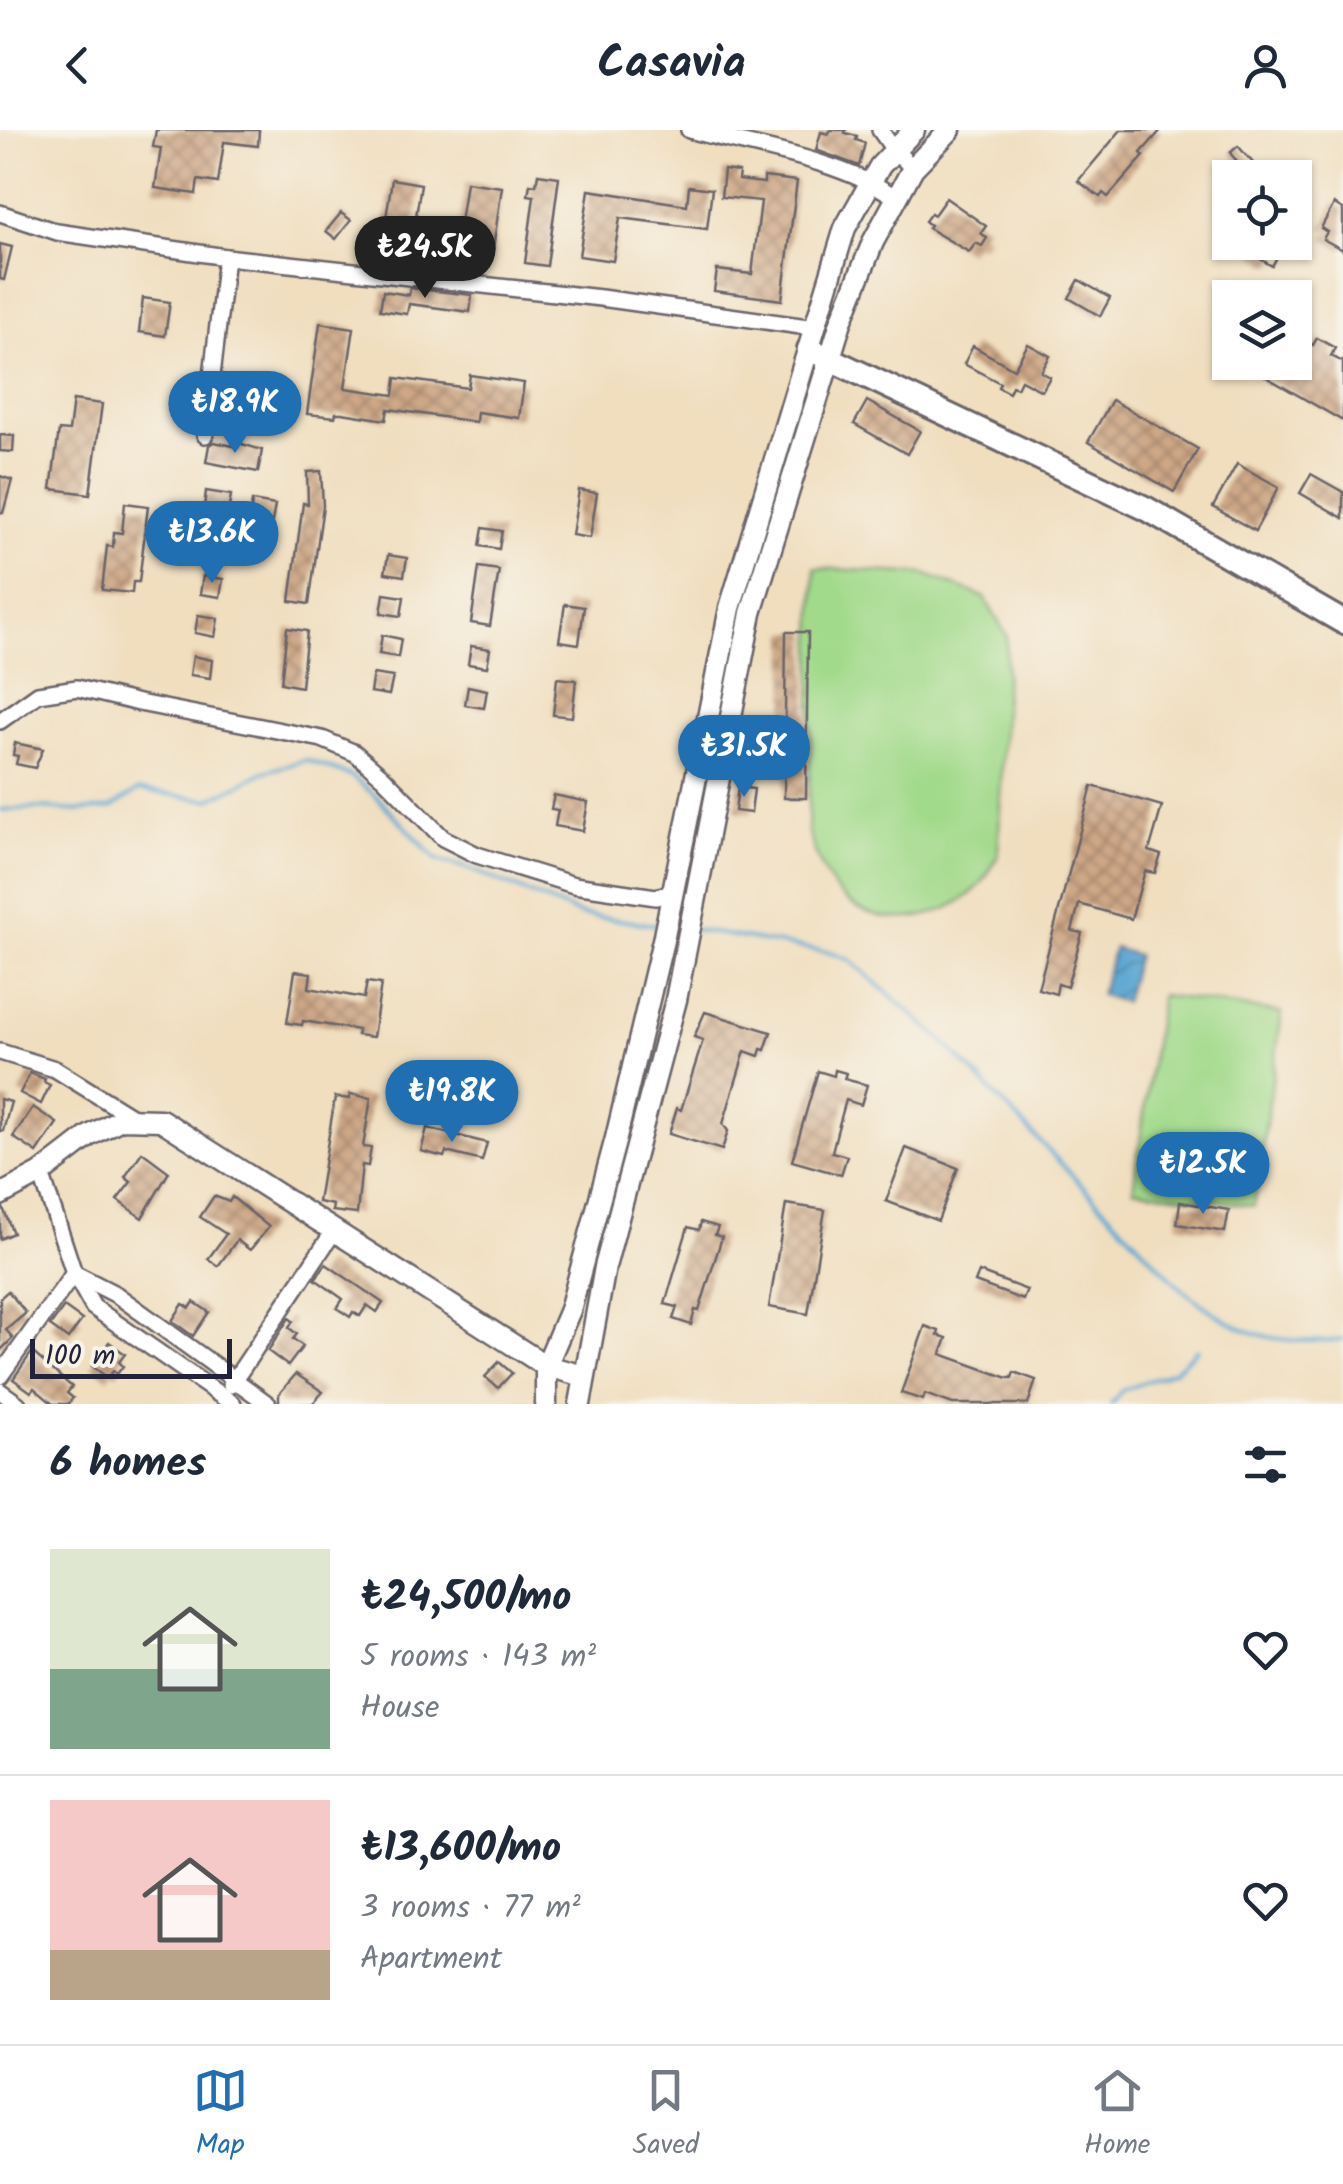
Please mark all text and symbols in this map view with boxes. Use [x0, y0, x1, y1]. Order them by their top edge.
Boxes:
text: Casavia [597, 29, 746, 101]
icon: back [50, 38, 105, 93]
icon: person [1238, 38, 1293, 93]
map controls [1212, 160, 1312, 380]
button: locate [1212, 160, 1312, 260]
pin: ₺24.5K [344, 216, 506, 301]
text: ₺24.5K [377, 223, 473, 274]
button: layers [1212, 280, 1312, 380]
pin: ₺18.9K [154, 371, 316, 456]
text: ₺18.9K [190, 378, 280, 429]
pin: ₺13.6K [131, 501, 293, 586]
text: ₺13.6K [167, 508, 257, 559]
pin: ₺31.5K [663, 715, 825, 800]
text: ₺31.5K [700, 722, 788, 773]
pin: ₺19.8K [371, 1060, 533, 1145]
text: ₺19.8K [407, 1067, 497, 1118]
pin: ₺12.5K [1122, 1132, 1284, 1217]
text: ₺12.5K [1158, 1139, 1248, 1190]
scale bar [30, 1334, 232, 1378]
text: 100 m [45, 1334, 115, 1379]
text: 6 homes [50, 1431, 206, 1498]
icon: filters [1238, 1437, 1293, 1492]
text: ₺24,500/mo [360, 1565, 571, 1632]
icon: home [130, 1589, 250, 1709]
icon: heart [1238, 1622, 1293, 1677]
text: 5 rooms · 143 m² [360, 1632, 596, 1683]
text: House [360, 1683, 439, 1734]
text: ₺13,600/mo [360, 1816, 561, 1883]
icon: home [130, 1840, 250, 1960]
icon: heart [1238, 1873, 1293, 1928]
text: 3 rooms · 77 m² [360, 1883, 581, 1934]
text: Apartment [360, 1934, 502, 1985]
tab: Map [193, 2063, 248, 2168]
tab: Saved [633, 2063, 699, 2168]
tab: Home [1084, 2063, 1150, 2168]

